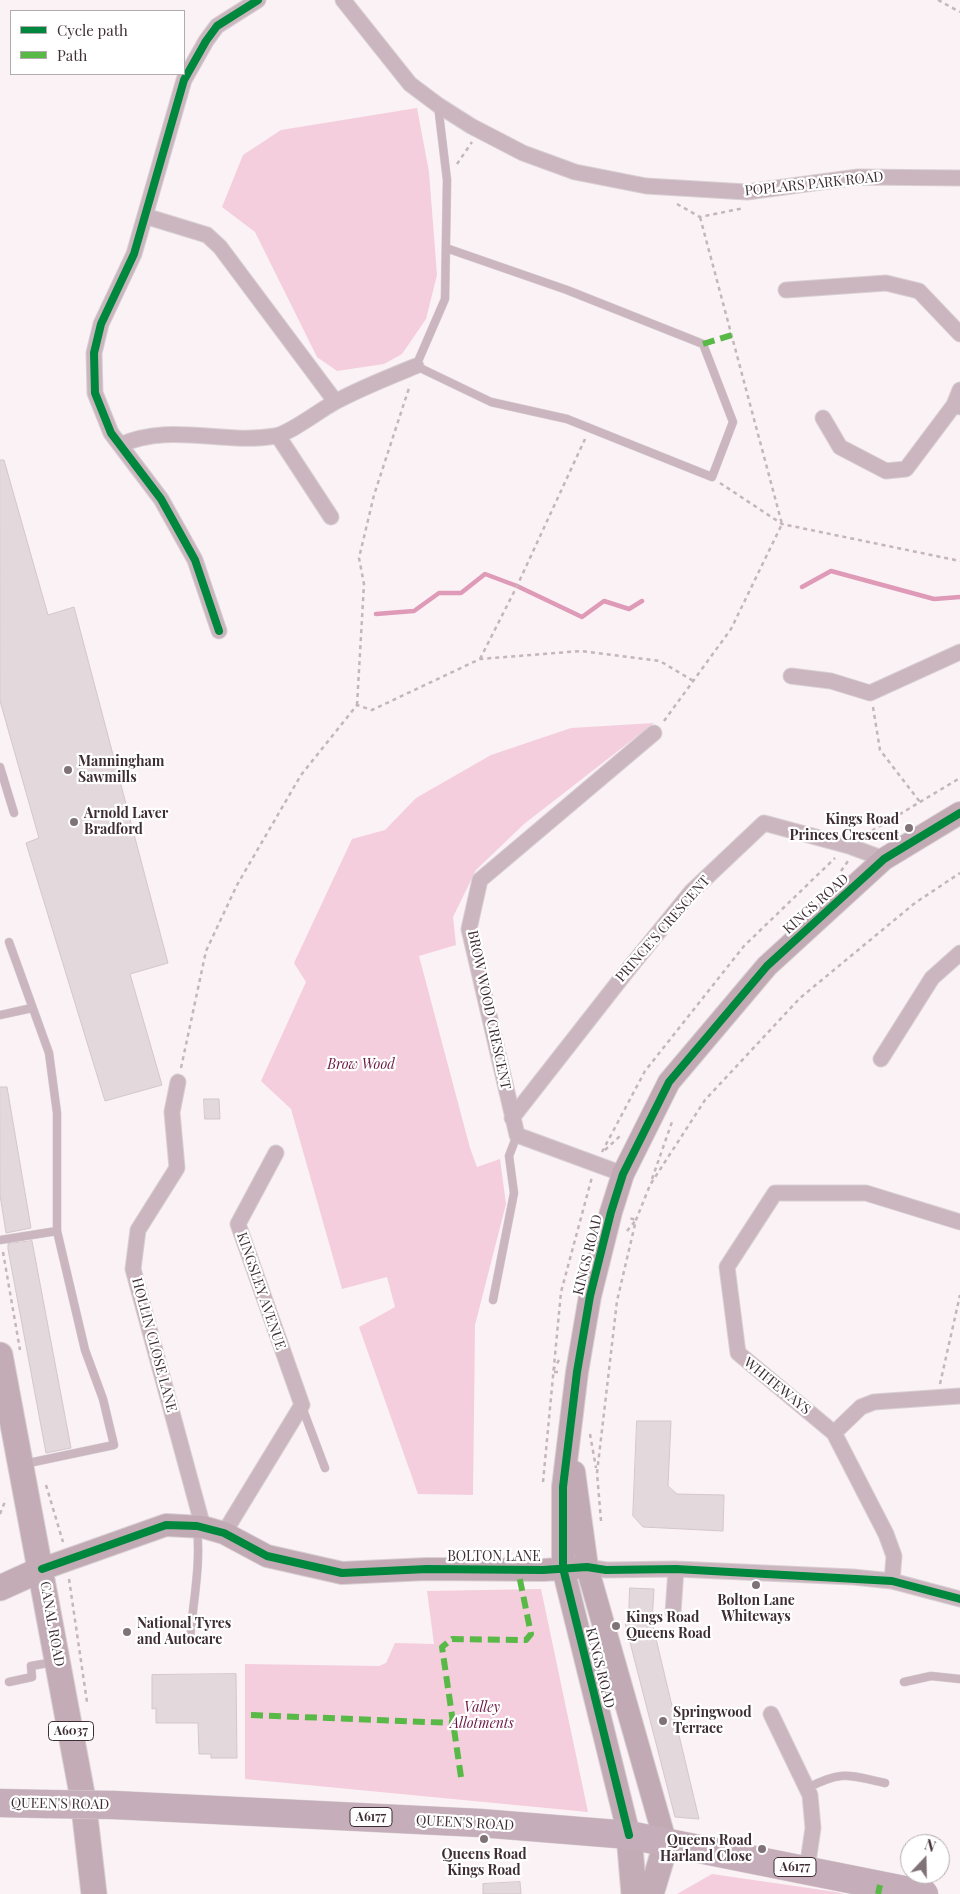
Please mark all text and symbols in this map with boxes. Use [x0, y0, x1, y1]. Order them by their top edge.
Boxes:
legend [10, 10, 185, 75]
text: Cycle path [57, 20, 128, 40]
text: Path [57, 45, 87, 65]
street label: POPLARS PARK ROAD [744, 168, 884, 200]
place label: Manningham Sawmills [78, 754, 164, 786]
marker: Manningham Sawmills [62, 764, 74, 776]
place label: Arnold Laver Bradford [84, 806, 168, 839]
place label: Kings Road Princes Crescent [790, 812, 899, 844]
marker: Arnold Laver Bradford [68, 816, 80, 828]
marker: Kings Road Princes Crescent [903, 822, 915, 834]
street label: KINGS ROAD [780, 870, 852, 938]
street label: PRINCE'S CRESCENT [612, 872, 714, 986]
street label: BROW WOOD CRESCENT [464, 929, 514, 1091]
park label: Brow Wood [327, 1057, 395, 1073]
street label: KINGS ROAD [570, 1213, 606, 1297]
street label: KINGSLEY AVENUE [233, 1230, 289, 1352]
street label: HOLLIN CLOSE LANE [128, 1276, 180, 1414]
street label: WHITEWAYS [740, 1354, 814, 1418]
street label: BOLTON LANE [447, 1549, 541, 1565]
marker: Bolton Lane Whiteways [750, 1579, 762, 1591]
street label: CANAL ROAD [36, 1580, 68, 1668]
place label: Bolton Lane Whiteways [717, 1593, 795, 1625]
place label: Kings Road Queens Road [626, 1610, 711, 1642]
place label: National Tyres and Autocare [137, 1616, 231, 1648]
marker: Kings Road Queens Road [610, 1620, 622, 1632]
marker: National Tyres and Autocare [121, 1626, 133, 1638]
street label: KINGS ROAD [582, 1626, 618, 1710]
park label: Valley Allotments [450, 1700, 514, 1732]
place label: Springwood Terrace [673, 1705, 752, 1738]
marker: Springwood Terrace [657, 1715, 669, 1727]
road number: A6037 [48, 1722, 94, 1740]
street label: QUEEN'S ROAD [11, 1795, 109, 1813]
road number: A6177 [350, 1808, 392, 1826]
street label: QUEEN'S ROAD [415, 1812, 515, 1834]
marker: Queens Road Kings Road [478, 1833, 490, 1845]
place label: Queens Road Harland Close [660, 1833, 752, 1865]
north arrow [900, 1834, 950, 1884]
text: N [922, 1835, 938, 1856]
marker: Queens Road Harland Close [756, 1843, 768, 1855]
place label: Queens Road Kings Road [441, 1847, 527, 1880]
road number: A6177 [774, 1858, 816, 1876]

